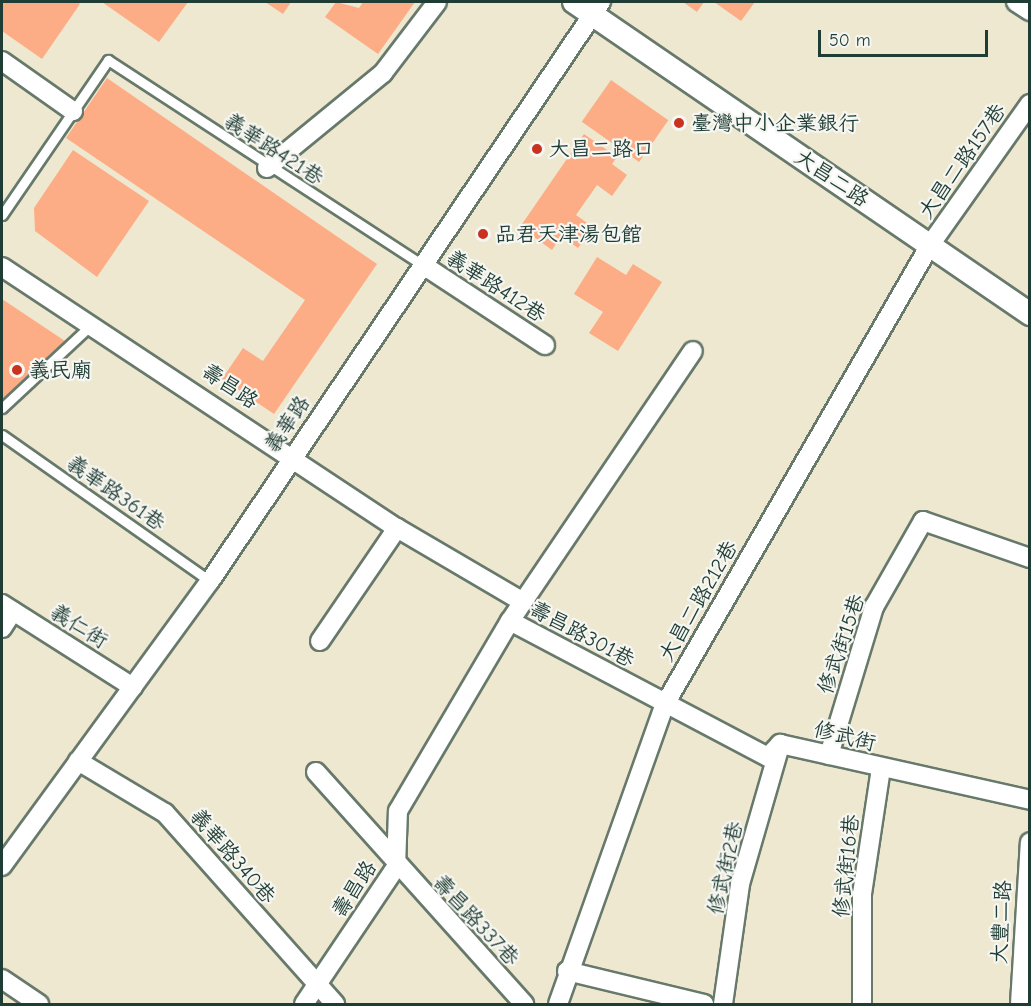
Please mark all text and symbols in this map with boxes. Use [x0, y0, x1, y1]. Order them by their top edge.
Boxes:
scale bar [821, 18, 990, 56]
text: 50 m [829, 30, 871, 51]
street label: 大昌二路157巷 [913, 99, 1011, 223]
street label: 義華路421巷 [220, 108, 328, 190]
place label: 臺灣中小企業銀行 [691, 110, 859, 136]
marker: 臺灣中小企業銀行 [672, 116, 686, 130]
place label: 大昌二路口 [549, 136, 654, 162]
marker: 大昌二路口 [530, 142, 544, 156]
street label: 大昌二路 [790, 144, 874, 212]
place label: 品君天津湯包館 [495, 221, 642, 247]
marker: 品君天津湯包館 [476, 227, 490, 241]
street label: 義華路412巷 [442, 245, 550, 327]
place label: 義民廟 [29, 357, 92, 383]
street label: 壽昌路 [197, 358, 263, 414]
marker: 義民廟 [10, 363, 24, 377]
street label: 義華路 [259, 391, 315, 457]
street label: 義華路361巷 [62, 450, 170, 536]
street label: 大昌二路212巷 [653, 536, 743, 666]
street label: 修武街15巷 [812, 591, 870, 697]
street label: 壽昌路301巷 [525, 596, 639, 672]
street label: 義仁街 [46, 599, 112, 653]
street label: 修武街 [811, 716, 879, 756]
street label: 義華路340巷 [185, 803, 281, 909]
street label: 修武街16巷 [828, 813, 864, 919]
street label: 修武街2巷 [702, 819, 748, 917]
street label: 壽昌路 [326, 856, 382, 922]
street label: 壽昌路337巷 [428, 869, 524, 971]
street label: 大豐二路 [986, 879, 1016, 965]

